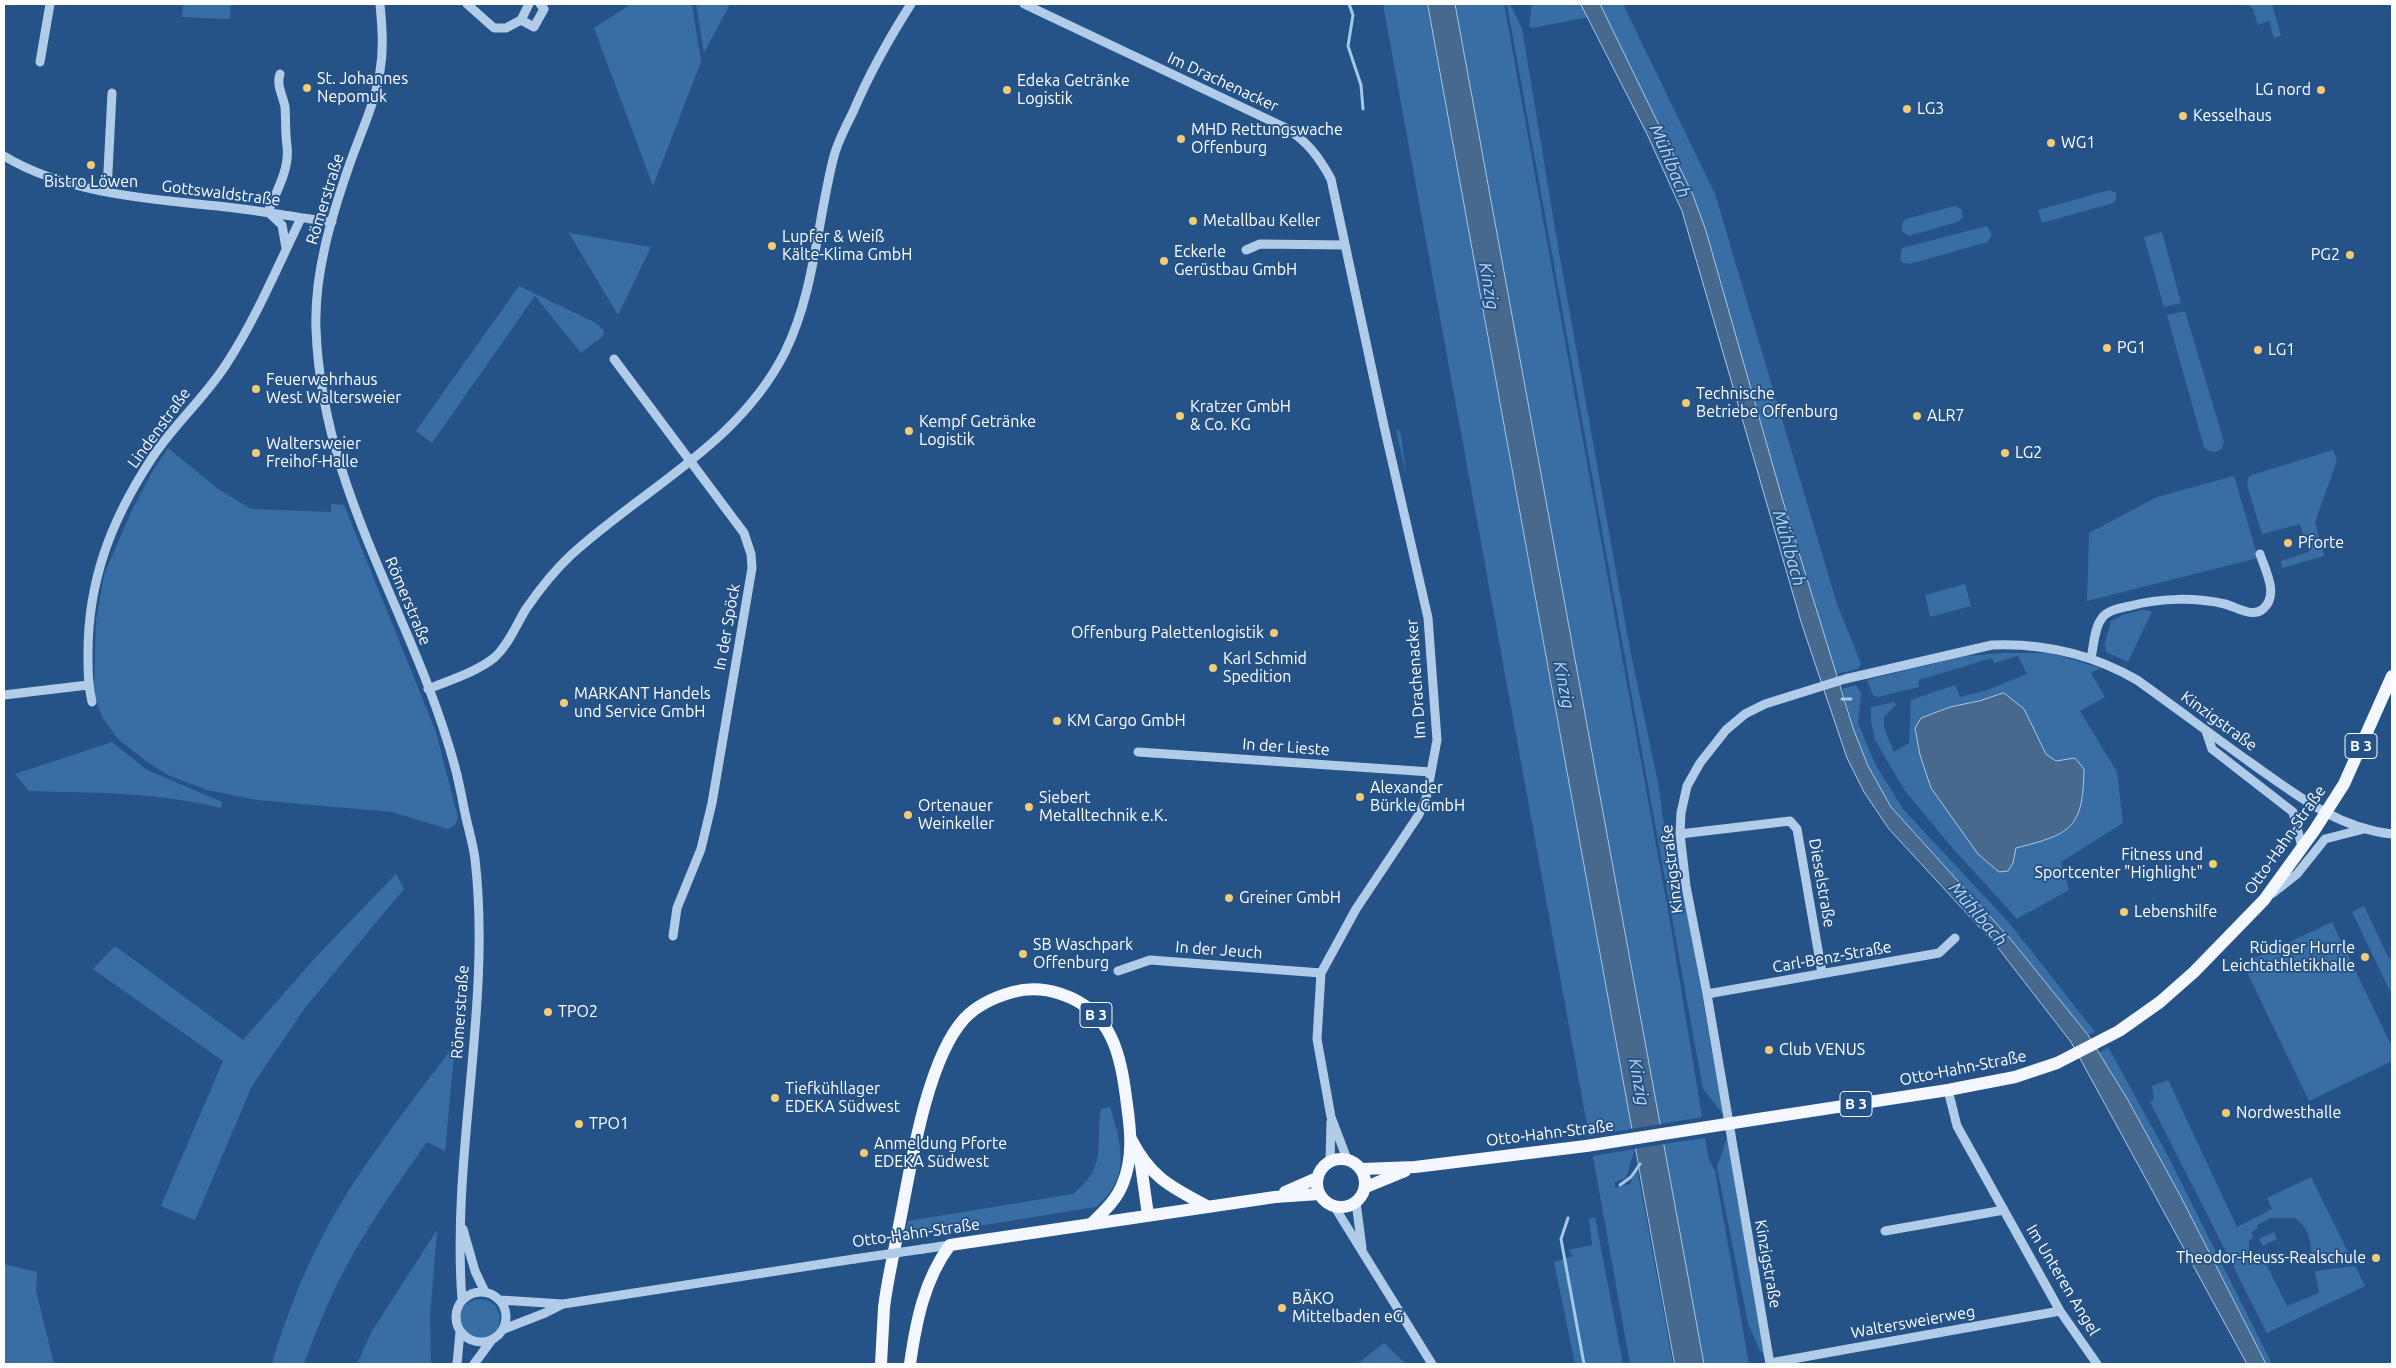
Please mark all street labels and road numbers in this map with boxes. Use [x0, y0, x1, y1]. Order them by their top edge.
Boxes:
street label: Im Drachenacker [1165, 48, 1281, 116]
street label: Römerstraße [302, 151, 348, 247]
street label: Gottswaldstraße [160, 176, 282, 210]
street label: Lindenstraße [123, 384, 195, 472]
street label: Römerstraße [381, 554, 435, 648]
street label: In der Spöck [710, 582, 744, 672]
street label: Im Drachenacker [1402, 618, 1430, 740]
street label: Kinzigstraße [2177, 687, 2261, 755]
street label: In der Lieste [1242, 734, 1330, 760]
road number: B 3 [2345, 734, 2377, 758]
street label: Otto-Hahn-Straße [2240, 782, 2330, 898]
street label: Kinzigstraße [1657, 823, 1687, 915]
street label: Dieselstraße [1805, 837, 1839, 929]
street label: In der Jeuch [1175, 937, 1263, 963]
street label: Carl-Benz-Straße [1771, 937, 1893, 977]
street label: Römerstraße [447, 964, 473, 1060]
road number: B 3 [1080, 1002, 1112, 1028]
street label: Otto-Hahn-Straße [1898, 1046, 2028, 1090]
road number: B 3 [1840, 1092, 1872, 1116]
street label: Otto-Hahn-Straße [1485, 1116, 1615, 1150]
street label: Otto-Hahn-Straße [851, 1215, 981, 1251]
street label: Kinzigstraße [1751, 1218, 1785, 1310]
street label: Im Unteren Angel [2022, 1221, 2104, 1339]
street label: Waltersweierweg [1849, 1302, 1977, 1342]

